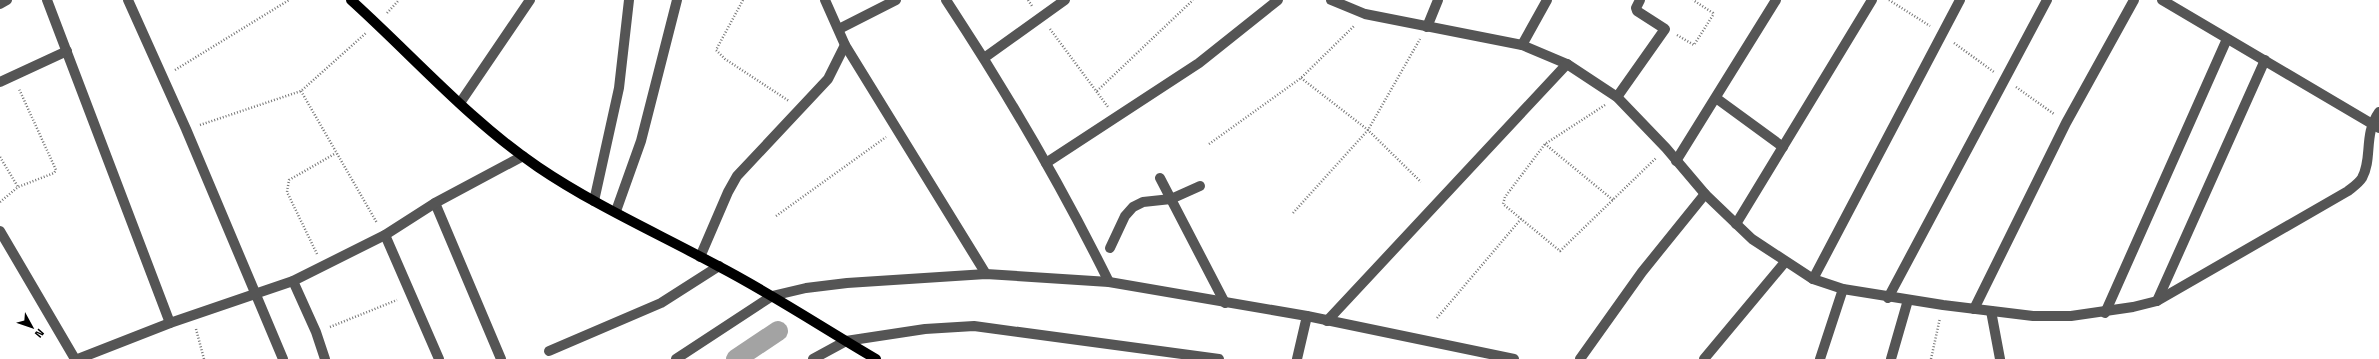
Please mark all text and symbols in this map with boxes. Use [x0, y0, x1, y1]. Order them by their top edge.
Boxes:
north arrow [12, 307, 52, 347]
text: N [31, 325, 48, 341]

